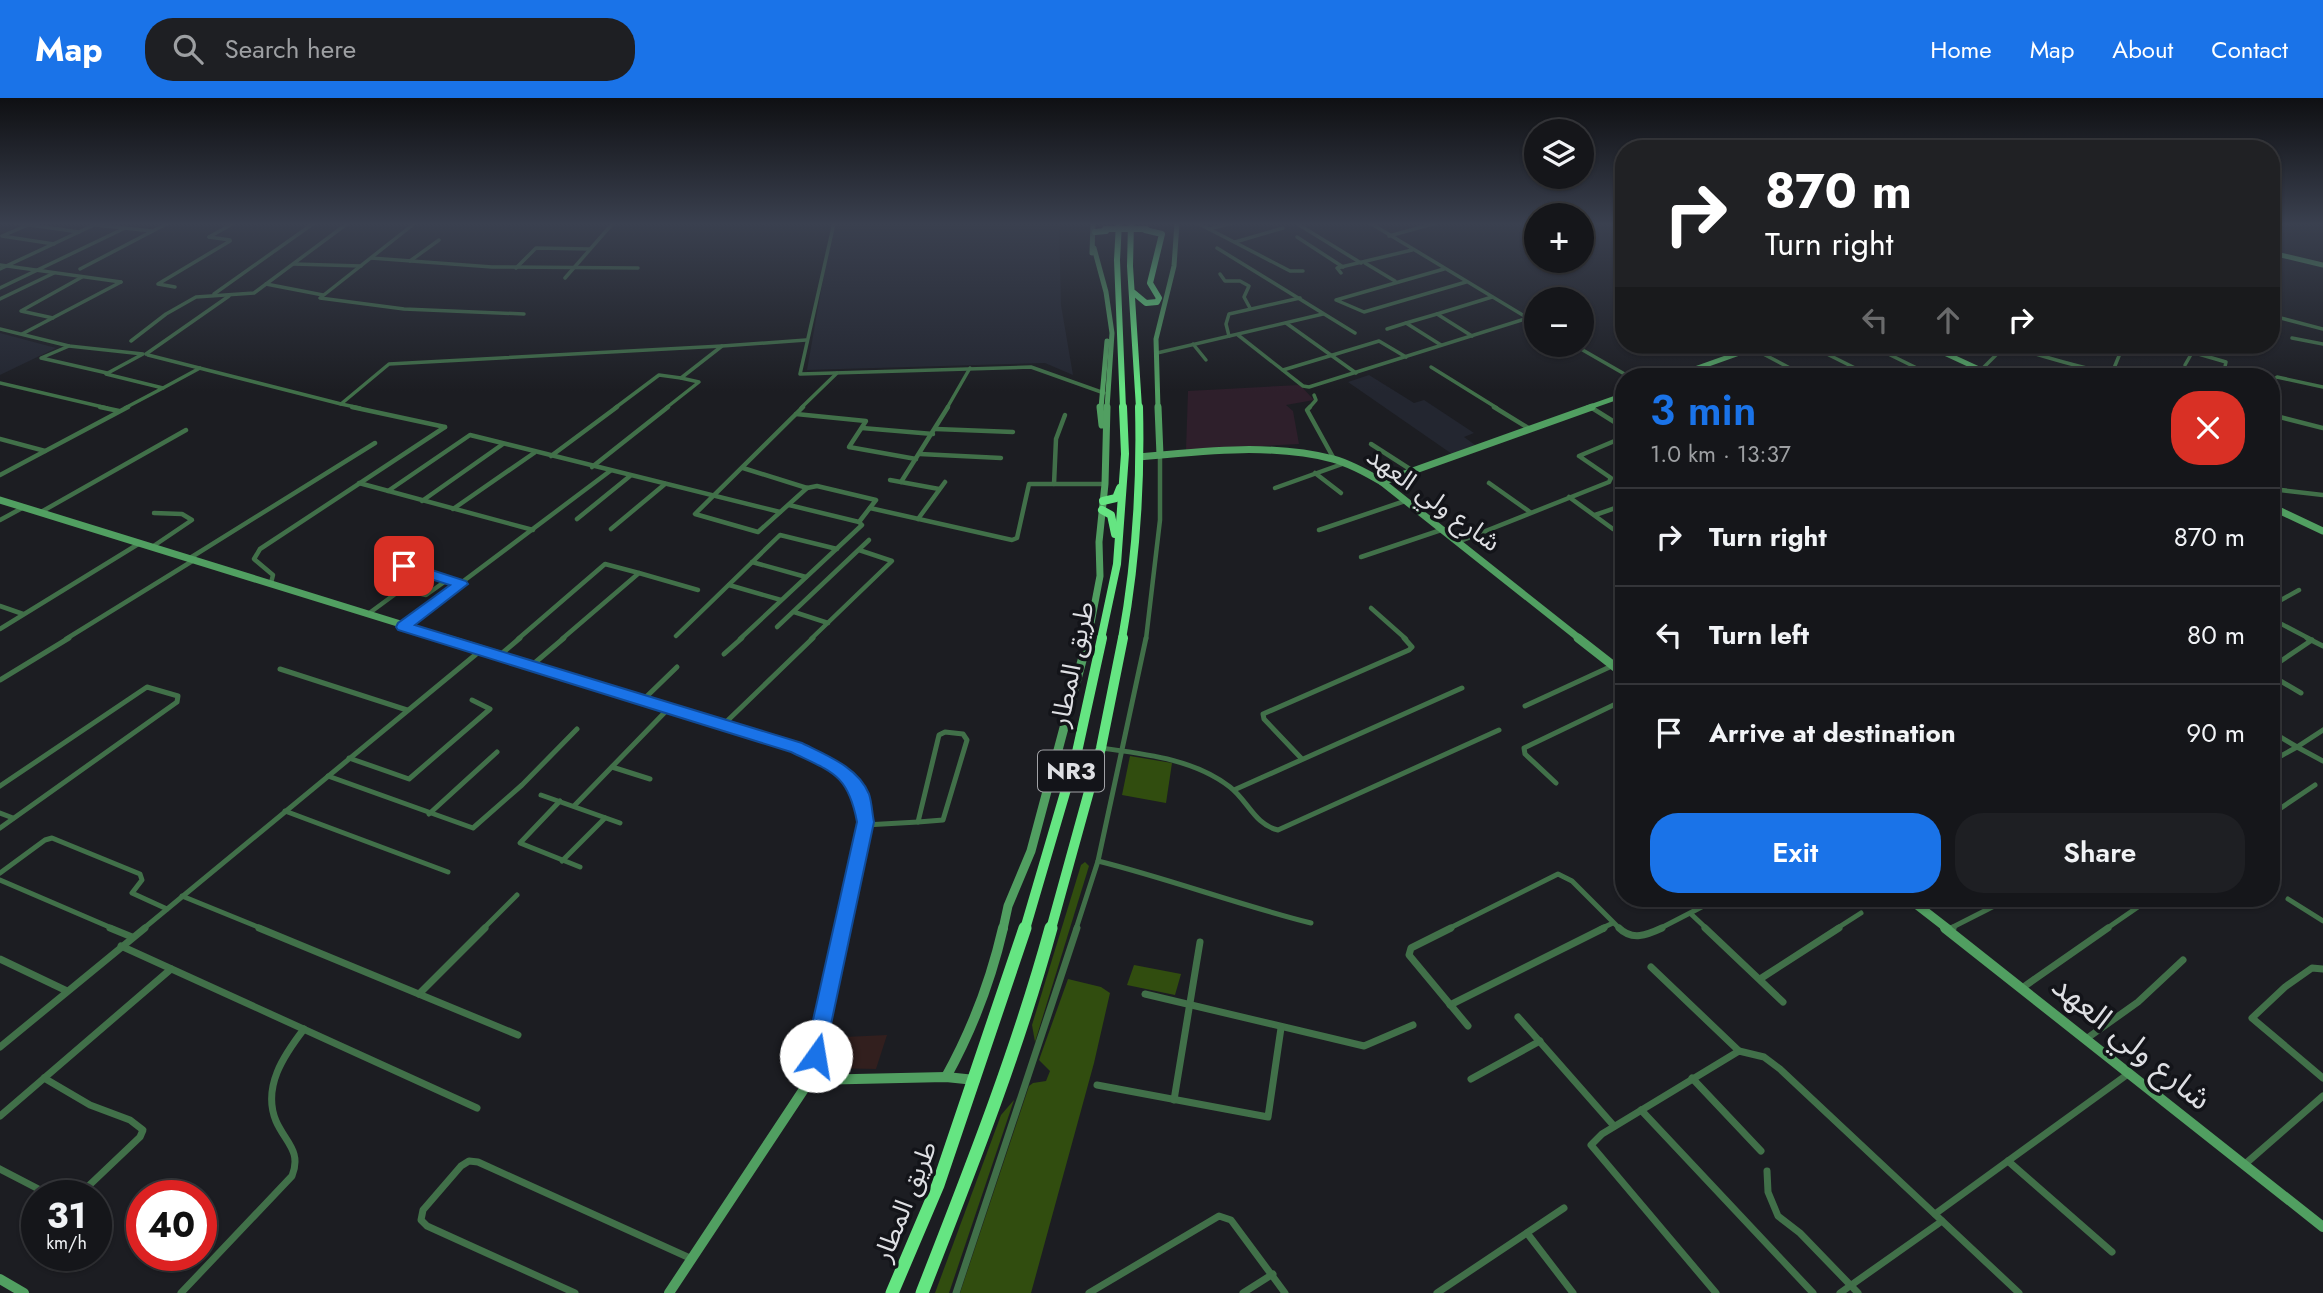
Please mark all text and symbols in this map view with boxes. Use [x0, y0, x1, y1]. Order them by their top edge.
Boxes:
search box [145, 18, 635, 81]
text: Map [35, 26, 103, 73]
icon: search [169, 30, 207, 68]
text: Search here [225, 30, 356, 68]
text: Home [1930, 32, 1992, 67]
text: Map [2030, 32, 2074, 67]
text: About [2112, 32, 2173, 67]
text: Contact [2211, 32, 2288, 67]
map controls [1524, 119, 1594, 357]
button: layers [1524, 119, 1594, 189]
text: 870 m [1765, 156, 1912, 226]
icon: right [1650, 168, 1741, 259]
button: + [1524, 203, 1594, 273]
text: Turn right [1765, 221, 1894, 267]
button: − [1524, 287, 1594, 357]
icon: left [1856, 301, 1894, 339]
icon: ahead [1929, 301, 1967, 339]
icon: right [2002, 301, 2040, 339]
text: 3 min [1650, 380, 1756, 441]
button: close [2171, 391, 2245, 465]
street label: شارع ولي العهد [1359, 437, 1509, 561]
text: 1.0 km · 13:37 [1650, 437, 1791, 471]
icon: right [1650, 518, 1688, 556]
text: Turn right [1709, 518, 1827, 556]
text: 870 m [2174, 518, 2245, 556]
pin [374, 536, 434, 596]
icon: arrive [385, 547, 423, 585]
street label: طريق المطار [1040, 598, 1104, 731]
icon: left [1650, 616, 1688, 654]
text: Turn left [1709, 616, 1809, 654]
text: 80 m [2187, 616, 2245, 654]
icon: arrive [1650, 714, 1688, 752]
text: Arrive at destination [1709, 714, 1956, 752]
text: 90 m [2186, 714, 2245, 752]
road number: NR3 [1038, 750, 1104, 792]
button: Exit [1650, 813, 1941, 893]
button: Share [1955, 813, 2245, 893]
street label: شارع ولي العهد [2041, 963, 2222, 1122]
position arrow [779, 1019, 853, 1093]
street label: طريق المطار [863, 1135, 946, 1268]
speed limit sign: 40 [126, 1180, 217, 1271]
text: 31 [47, 1191, 86, 1241]
text: km/h [46, 1230, 87, 1256]

